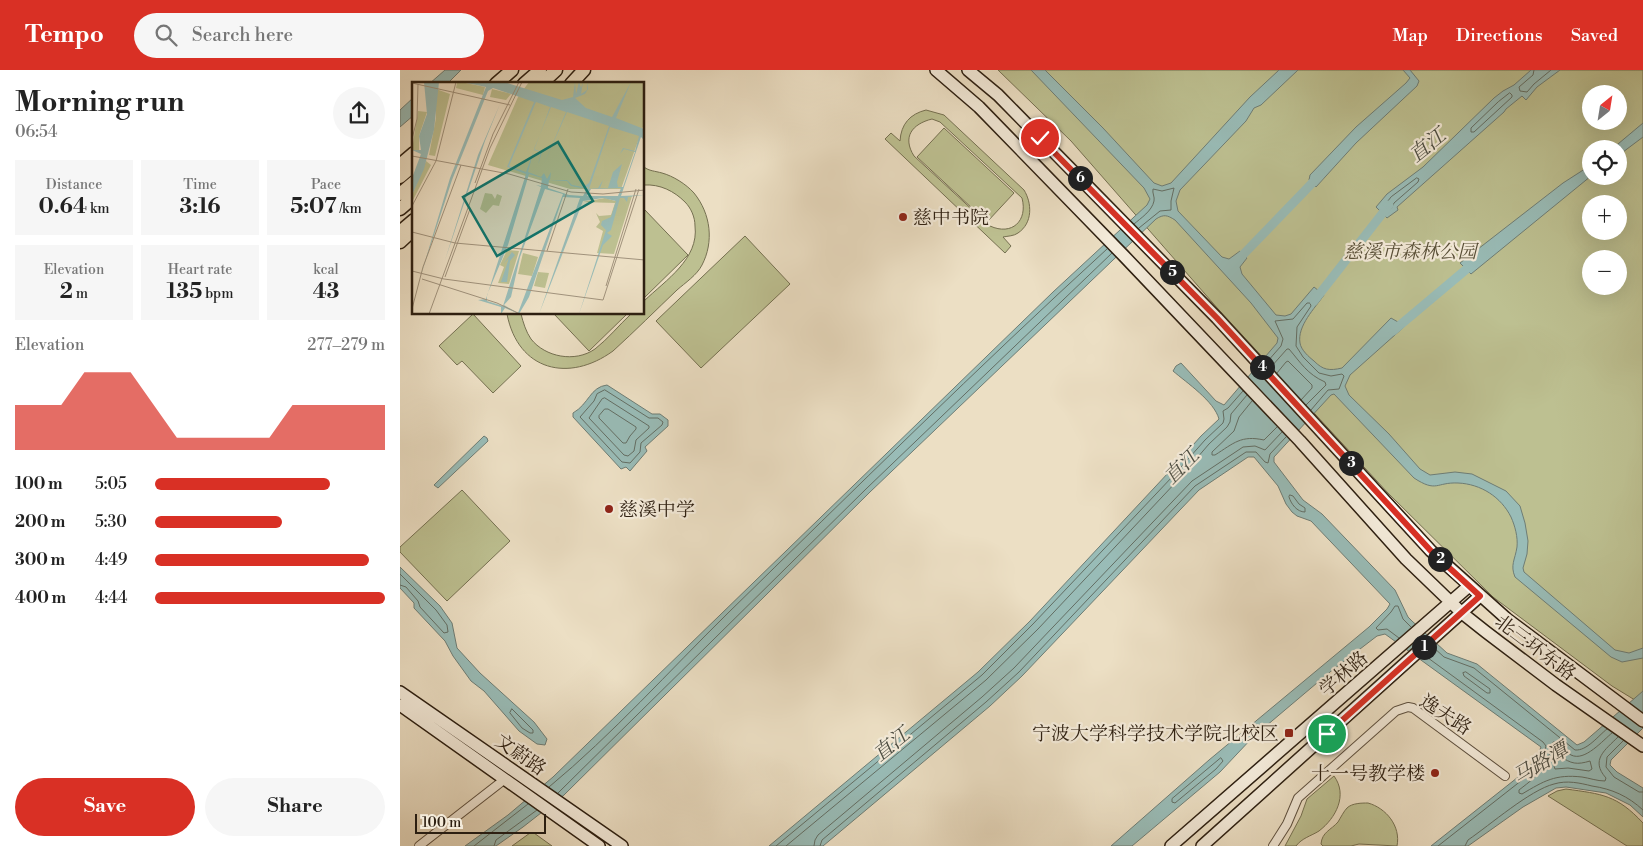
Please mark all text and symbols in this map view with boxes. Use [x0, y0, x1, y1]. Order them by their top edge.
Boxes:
search box [134, 13, 484, 58]
text: Tempo [25, 20, 104, 50]
icon: search [152, 21, 180, 49]
text: Search here [192, 23, 293, 47]
text: Map [1392, 24, 1428, 47]
text: Directions [1456, 24, 1543, 47]
text: Saved [1571, 24, 1618, 47]
inset map [412, 82, 645, 315]
text: Morning run [15, 85, 184, 120]
north arrow [1582, 85, 1628, 130]
map controls [1582, 85, 1627, 295]
button: share [333, 87, 385, 139]
pin [1019, 117, 1061, 159]
text: 06:54 [15, 122, 58, 142]
water label: 直江 [1405, 122, 1454, 168]
icon: check [1026, 124, 1054, 152]
button: locate [1582, 140, 1627, 185]
pin: 6 [1068, 166, 1092, 190]
text: 6 [1076, 169, 1085, 187]
text: Distance [46, 176, 102, 194]
text: Time [183, 176, 217, 194]
text: Pace [311, 176, 341, 194]
text: 0.64 [38, 194, 87, 220]
text: 3:16 [180, 194, 220, 220]
text: 5:07 [290, 194, 337, 220]
button: + [1582, 195, 1627, 240]
text: km [87, 200, 110, 218]
text: /km [337, 200, 362, 218]
place label: 慈中书院 [913, 206, 989, 230]
marker: 慈中书院 [897, 211, 909, 223]
park label: 慈溪市森林公园 [1343, 240, 1479, 264]
button: − [1582, 250, 1627, 295]
pin: 5 [1160, 260, 1184, 284]
text: Elevation [44, 261, 104, 279]
text: Heart rate [168, 261, 232, 279]
text: kcal [313, 261, 339, 279]
text: 5 [1168, 263, 1177, 281]
text: 2 [60, 279, 73, 305]
text: 135 [167, 279, 202, 305]
text: 43 [313, 279, 339, 305]
text: m [73, 285, 88, 303]
text: bpm [202, 285, 233, 303]
text: Elevation [15, 335, 84, 355]
text: 277–279 m [307, 335, 385, 355]
pin: 4 [1250, 354, 1274, 380]
text: 4 [1258, 358, 1267, 376]
water label: 直江 [1159, 442, 1207, 490]
pin: 3 [1338, 450, 1364, 476]
text: 3 [1347, 454, 1356, 472]
text: 100 m [15, 474, 63, 494]
text: 5:05 [95, 474, 127, 494]
place label: 慈溪中学 [619, 498, 695, 522]
marker: 慈溪中学 [603, 503, 615, 515]
text: 200 m [15, 512, 65, 532]
text: 5:30 [95, 512, 127, 532]
pin: 2 [1428, 546, 1452, 572]
text: 300 m [15, 550, 65, 570]
text: 4:49 [95, 550, 127, 570]
text: 2 [1436, 550, 1445, 568]
text: 400 m [15, 588, 66, 608]
text: 4:44 [95, 588, 128, 608]
street label: 北三环东路 [1490, 610, 1581, 686]
pin: 1 [1412, 634, 1436, 660]
text: 1 [1421, 638, 1428, 656]
street label: 学林路 [1314, 646, 1373, 702]
street label: 逸夫路 [1415, 689, 1476, 740]
pin [1306, 713, 1348, 755]
icon: arrive [1313, 720, 1341, 748]
water label: 直江 [869, 721, 918, 767]
place label: 宁波大学科学技术学院北校区 [1032, 722, 1279, 746]
marker: 宁波大学科学技术学院北校区 [1283, 727, 1295, 739]
street label: 文蔚路 [490, 729, 551, 781]
water label: 马路潭 [1509, 737, 1575, 790]
place label: 十一号教学楼 [1311, 762, 1425, 786]
marker: 十一号教学楼 [1429, 767, 1441, 779]
button: Save [15, 778, 195, 836]
button: Share [205, 778, 385, 836]
scale bar [415, 811, 546, 834]
text: 100 m [422, 814, 461, 832]

